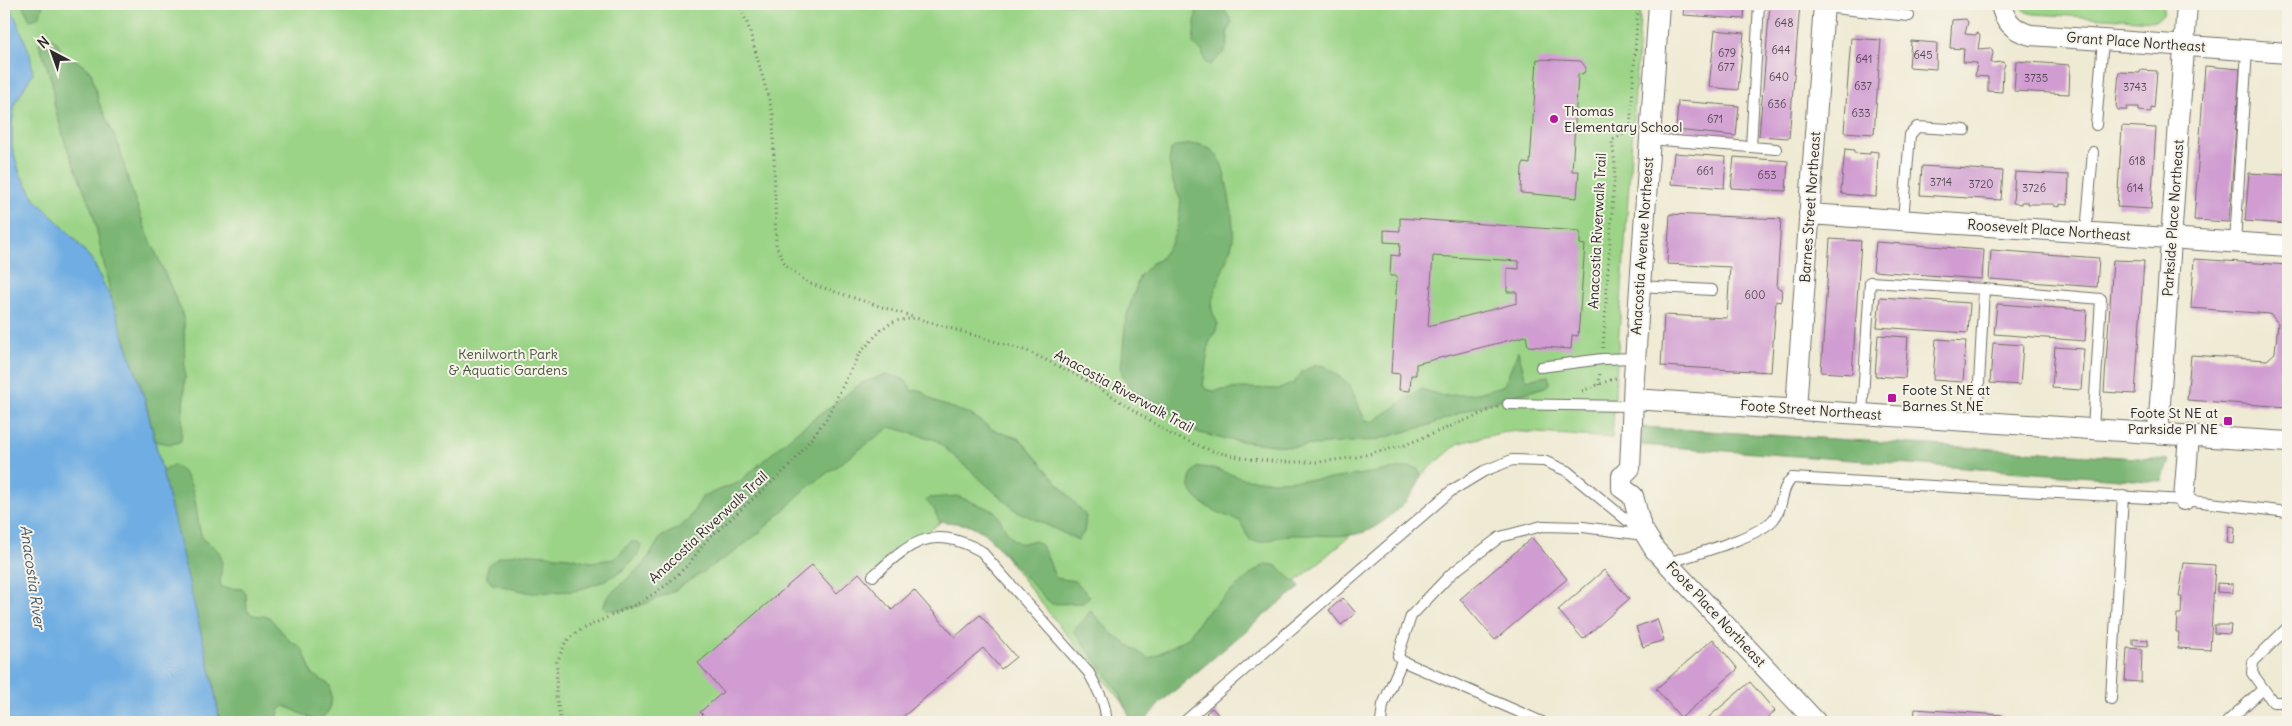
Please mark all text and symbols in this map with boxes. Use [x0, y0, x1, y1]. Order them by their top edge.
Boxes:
house number: 648 [1774, 16, 1794, 30]
north arrow [28, 28, 78, 78]
street label: Grant Place Northeast [2066, 28, 2206, 56]
text: N [34, 32, 53, 52]
house number: 644 [1771, 43, 1791, 57]
house number: 679 [1718, 46, 1736, 60]
house number: 645 [1913, 48, 1933, 62]
house number: 641 [1856, 52, 1872, 66]
house number: 677 [1717, 60, 1735, 74]
house number: 640 [1769, 70, 1789, 84]
house number: 3735 [2024, 71, 2048, 85]
house number: 637 [1854, 79, 1873, 93]
house number: 3743 [2123, 80, 2147, 94]
house number: 636 [1768, 97, 1786, 111]
place label: Thomas Elementary School [1564, 102, 1682, 136]
house number: 633 [1852, 106, 1870, 120]
house number: 671 [1707, 112, 1723, 126]
marker: Thomas Elementary School [1548, 113, 1560, 125]
street label: Barnes Street Northeast [1796, 131, 1824, 283]
street label: Parkside Place Northeast [2159, 139, 2187, 297]
street label: Anacostia Riverwalk Trail [1584, 152, 1610, 310]
house number: 618 [2128, 154, 2146, 168]
street label: Anacostia Avenue Northeast [1627, 156, 1657, 336]
house number: 661 [1696, 164, 1714, 178]
house number: 653 [1758, 168, 1776, 182]
house number: 3714 [1930, 175, 1952, 189]
house number: 3720 [1969, 177, 1993, 191]
house number: 3726 [2022, 181, 2046, 195]
house number: 614 [2126, 181, 2144, 195]
street label: Roosevelt Place Northeast [1967, 215, 2132, 245]
house number: 600 [1745, 288, 1765, 302]
park label: Kenilworth Park & Aquatic Gardens [448, 345, 568, 379]
street label: Anacostia Riverwalk Trail [1051, 345, 1197, 437]
place label: Foote St NE at Barnes St NE [1902, 381, 1990, 415]
marker: Foote St NE at Barnes St NE [1886, 392, 1898, 404]
street label: Foote Street Northeast [1740, 396, 1883, 424]
place label: Foote St NE at Parkside Pl NE [2128, 404, 2218, 438]
marker: Foote St NE at Parkside Pl NE [2222, 415, 2234, 427]
street label: Anacostia Riverwalk Trail [645, 467, 771, 587]
water label: Anacostia River [16, 524, 50, 632]
street label: Foote Place Northeast [1662, 557, 1770, 671]

